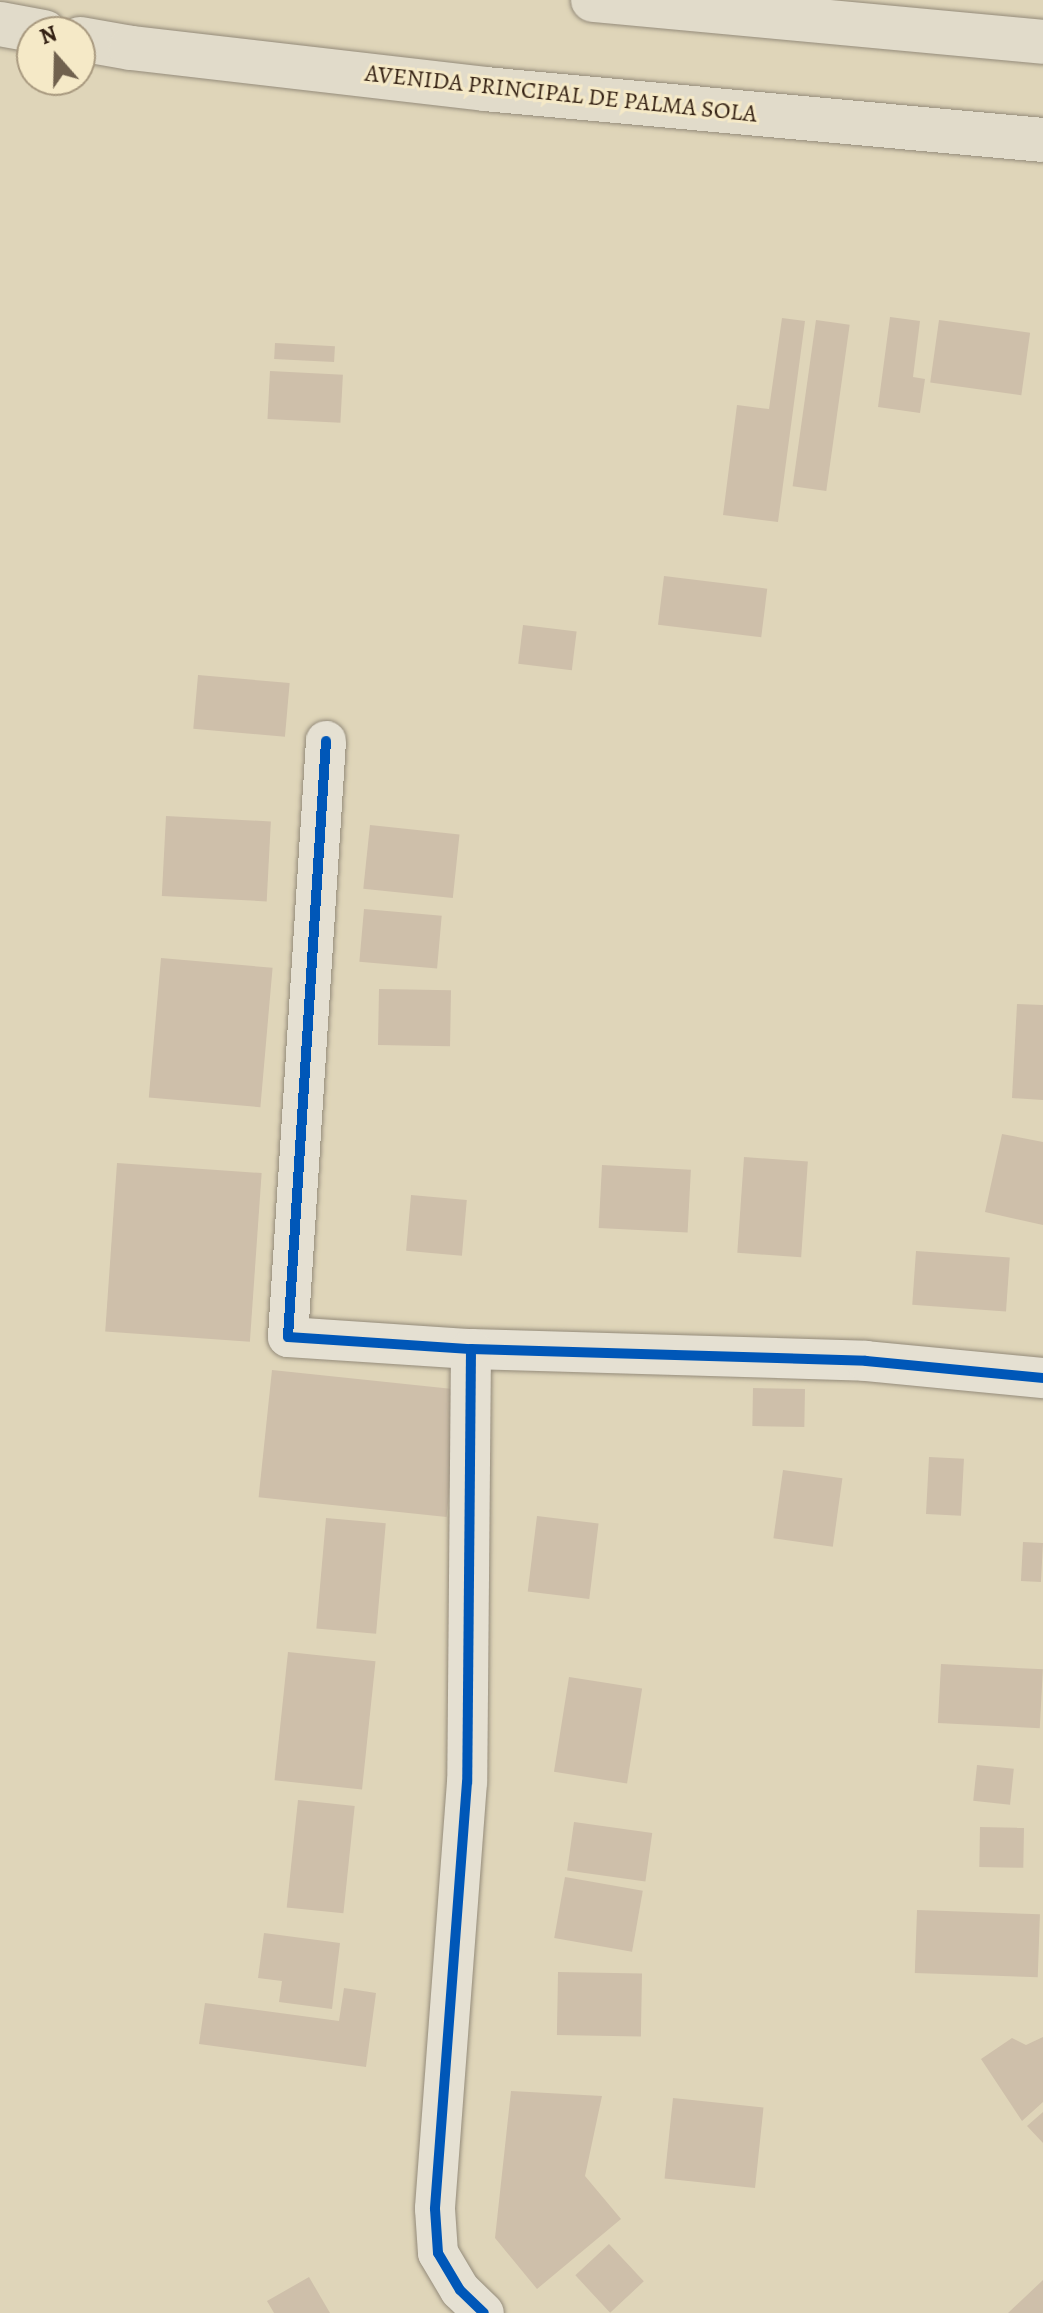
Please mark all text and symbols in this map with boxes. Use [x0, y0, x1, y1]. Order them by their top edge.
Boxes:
north arrow [16, 16, 96, 96]
text: N [36, 18, 61, 52]
street label: AVENIDA PRINCIPAL DE PALMA SOLA [364, 59, 758, 129]

